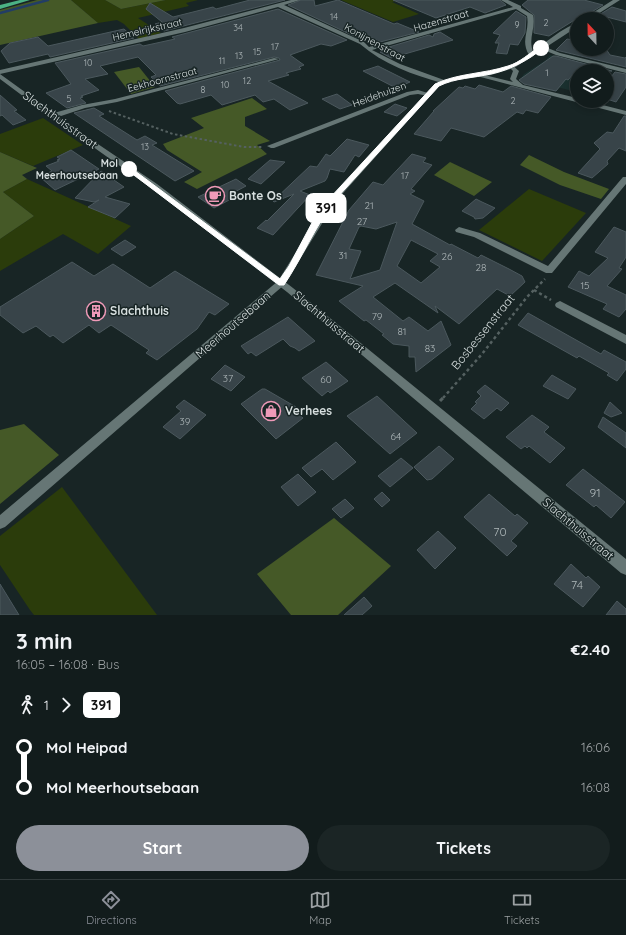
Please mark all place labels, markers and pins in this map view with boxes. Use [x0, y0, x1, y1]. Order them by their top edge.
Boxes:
unlabelled marker [533, 40, 549, 56]
place label: Mol Meerhoutsebaan [36, 157, 118, 182]
marker: Mol Meerhoutsebaan [121, 161, 137, 177]
cafe icon: Bonte Os [204, 185, 226, 207]
place label: Bonte Os [229, 188, 282, 203]
building icon: Slachthuis [85, 300, 107, 322]
place label: Slachthuis [110, 303, 169, 318]
shop icon: Verhees [260, 400, 282, 422]
place label: Verhees [285, 403, 332, 418]

